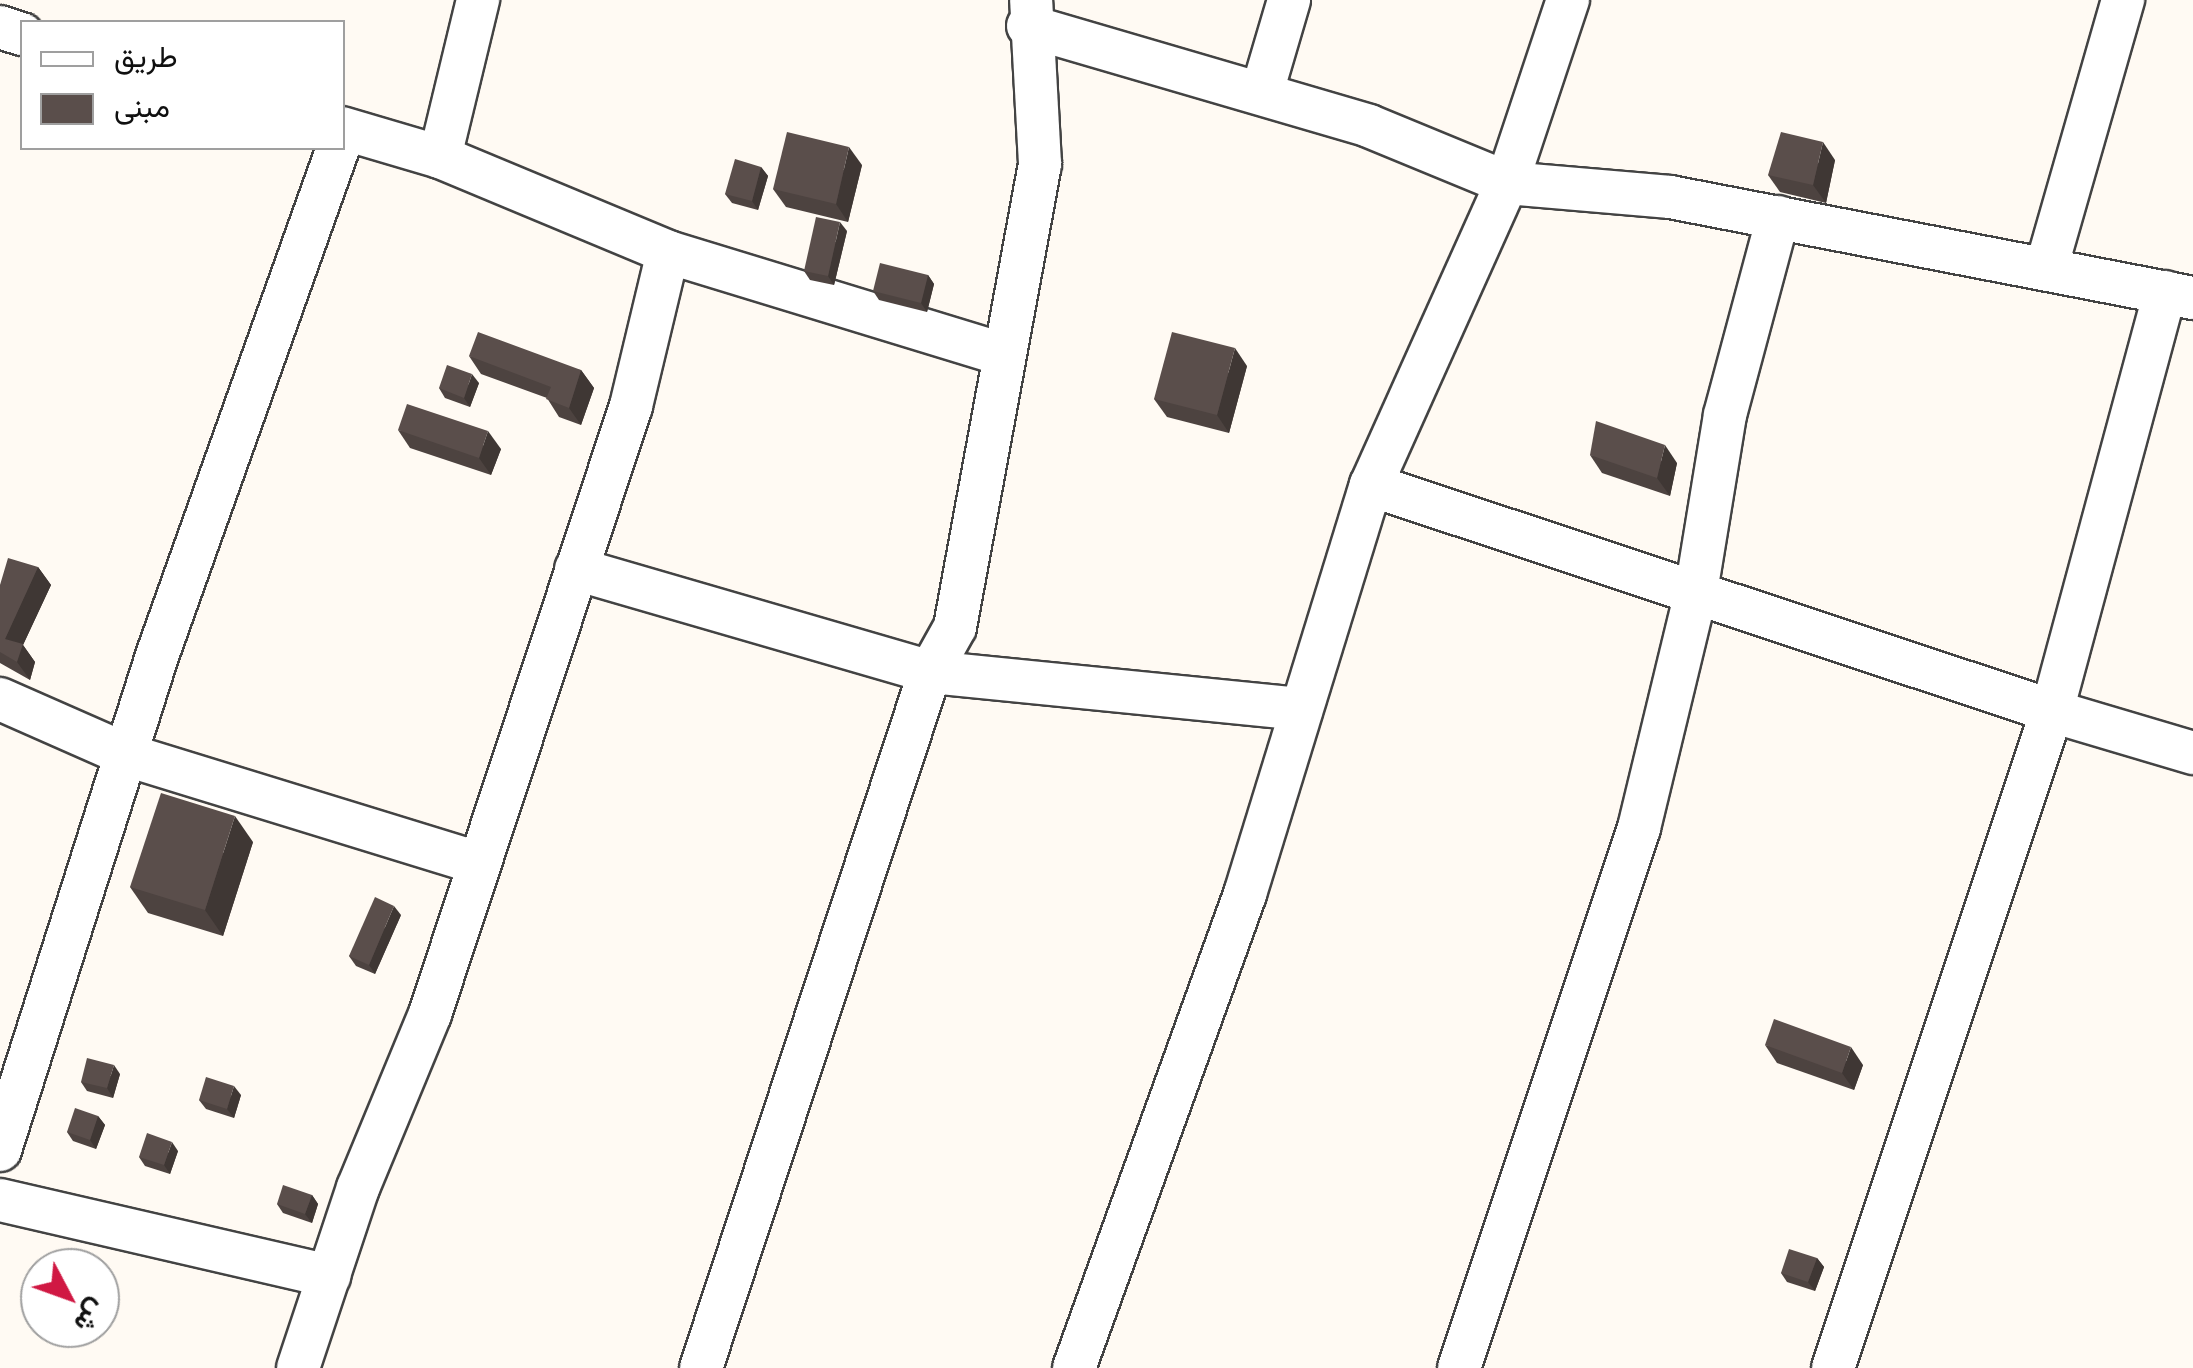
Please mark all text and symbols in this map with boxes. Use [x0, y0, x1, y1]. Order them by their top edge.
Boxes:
legend [20, 20, 345, 150]
text: طريق [114, 36, 178, 76]
text: مبنى [114, 86, 170, 126]
north arrow [20, 1248, 120, 1348]
text: ش [67, 1292, 117, 1342]

